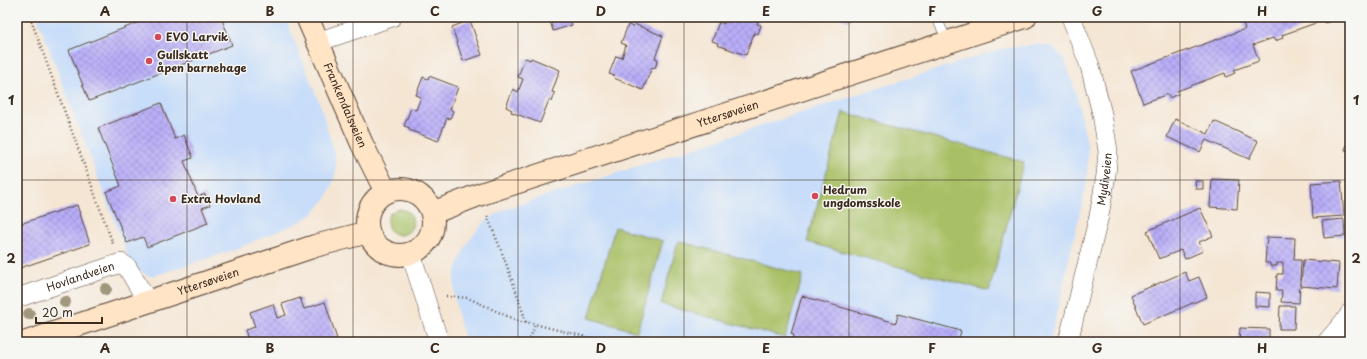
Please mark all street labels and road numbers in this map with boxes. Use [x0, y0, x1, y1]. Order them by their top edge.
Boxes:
street label: Frankendalsveien [320, 60, 372, 151]
street label: Yttersøveien [694, 95, 761, 131]
street label: Mydiveien [1092, 152, 1116, 207]
street label: Hovlandveien [44, 257, 117, 296]
street label: Yttersøveien [175, 263, 241, 299]

